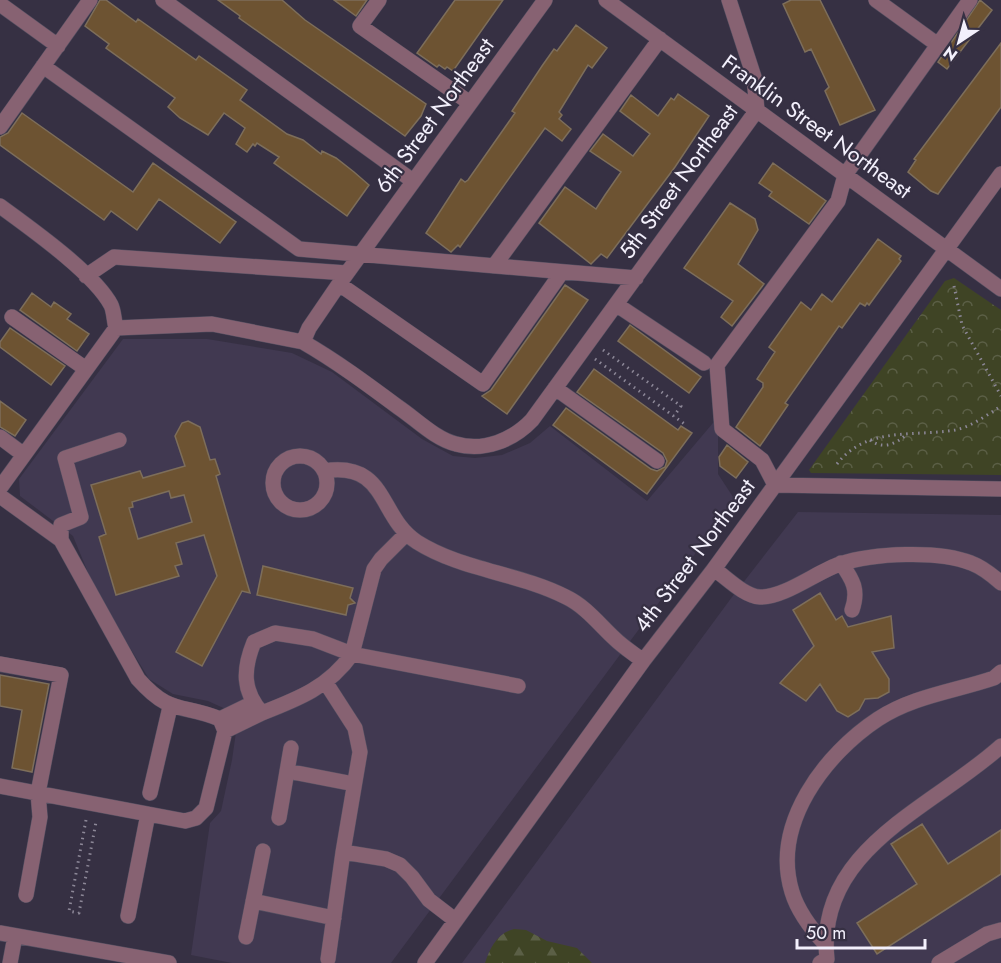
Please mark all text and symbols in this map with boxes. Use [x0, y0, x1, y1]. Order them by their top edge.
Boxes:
north arrow [929, 12, 989, 72]
street label: 6th Street Northeast [367, 30, 502, 199]
text: N [939, 41, 962, 67]
street label: Franklin Street Northeast [716, 46, 919, 206]
street label: 5th Street Northeast [611, 96, 746, 265]
street label: 4th Street Northeast [626, 471, 763, 638]
scale bar [797, 912, 924, 950]
text: 50 m [806, 920, 846, 946]

